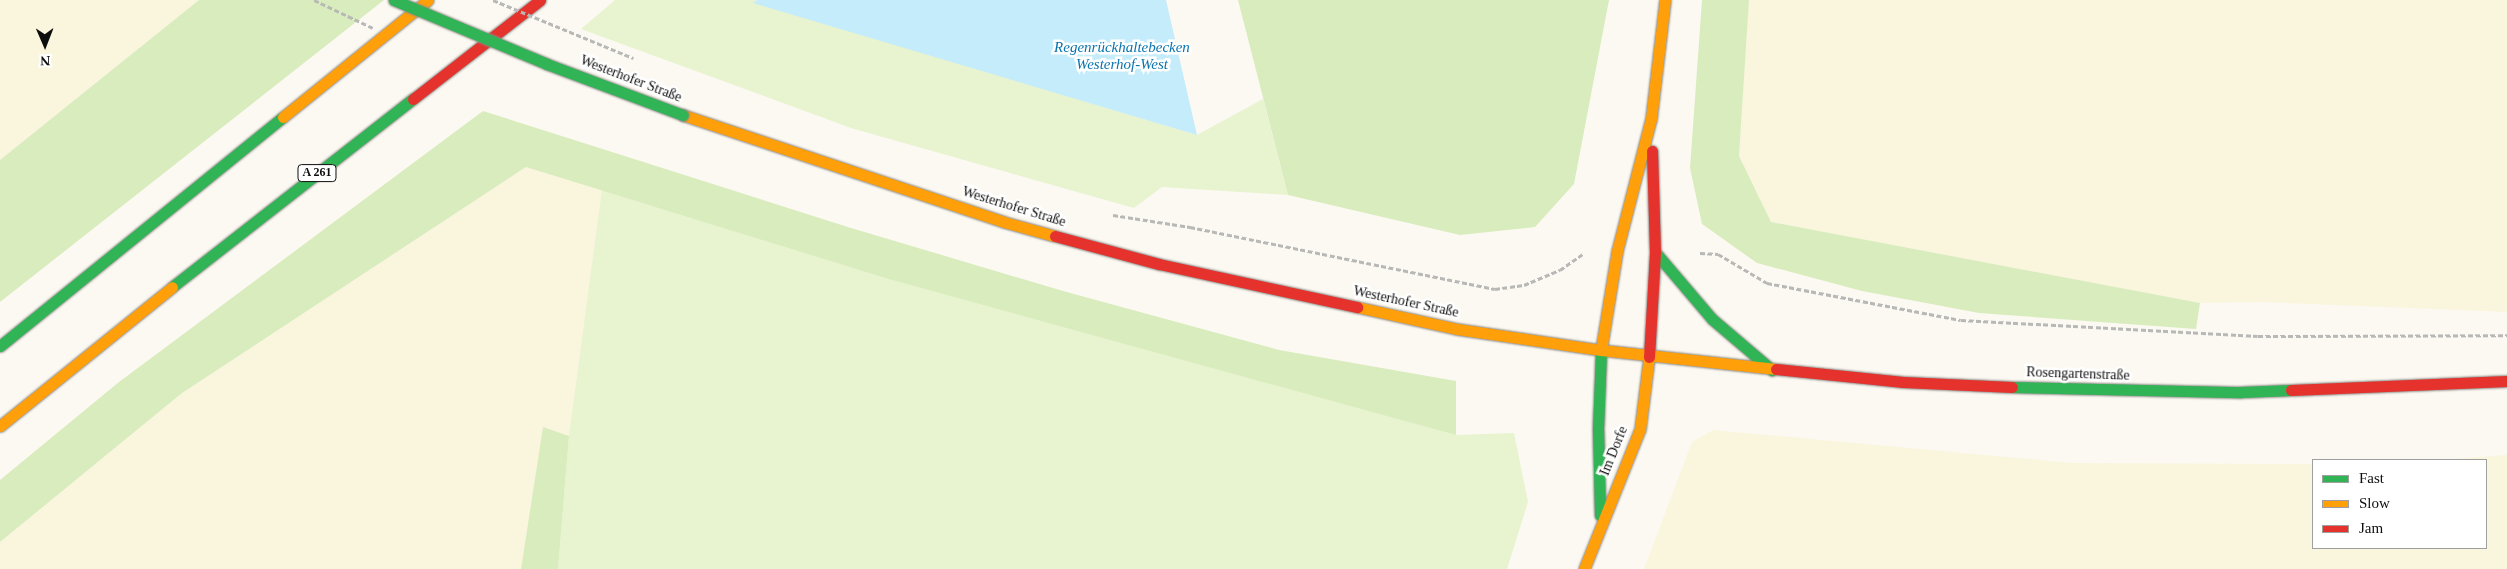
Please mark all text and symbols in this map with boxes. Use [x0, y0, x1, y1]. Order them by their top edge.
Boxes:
north arrow [20, 20, 70, 70]
water label: Regenrückhaltebecken Westerhof-West [1054, 38, 1190, 73]
street label: Westerhofer Straße [578, 52, 684, 106]
text: N [40, 53, 50, 68]
road number: A 261 [297, 164, 337, 182]
street label: Westerhofer Straße [960, 183, 1068, 231]
street label: Westerhofer Straße [1352, 283, 1460, 321]
street label: Rosengartenstraße [2026, 364, 2130, 384]
street label: Im Dorfe [1597, 424, 1631, 478]
legend [2312, 459, 2487, 549]
text: Fast [2359, 470, 2384, 486]
text: Slow [2359, 495, 2390, 511]
text: Jam [2359, 520, 2383, 536]

